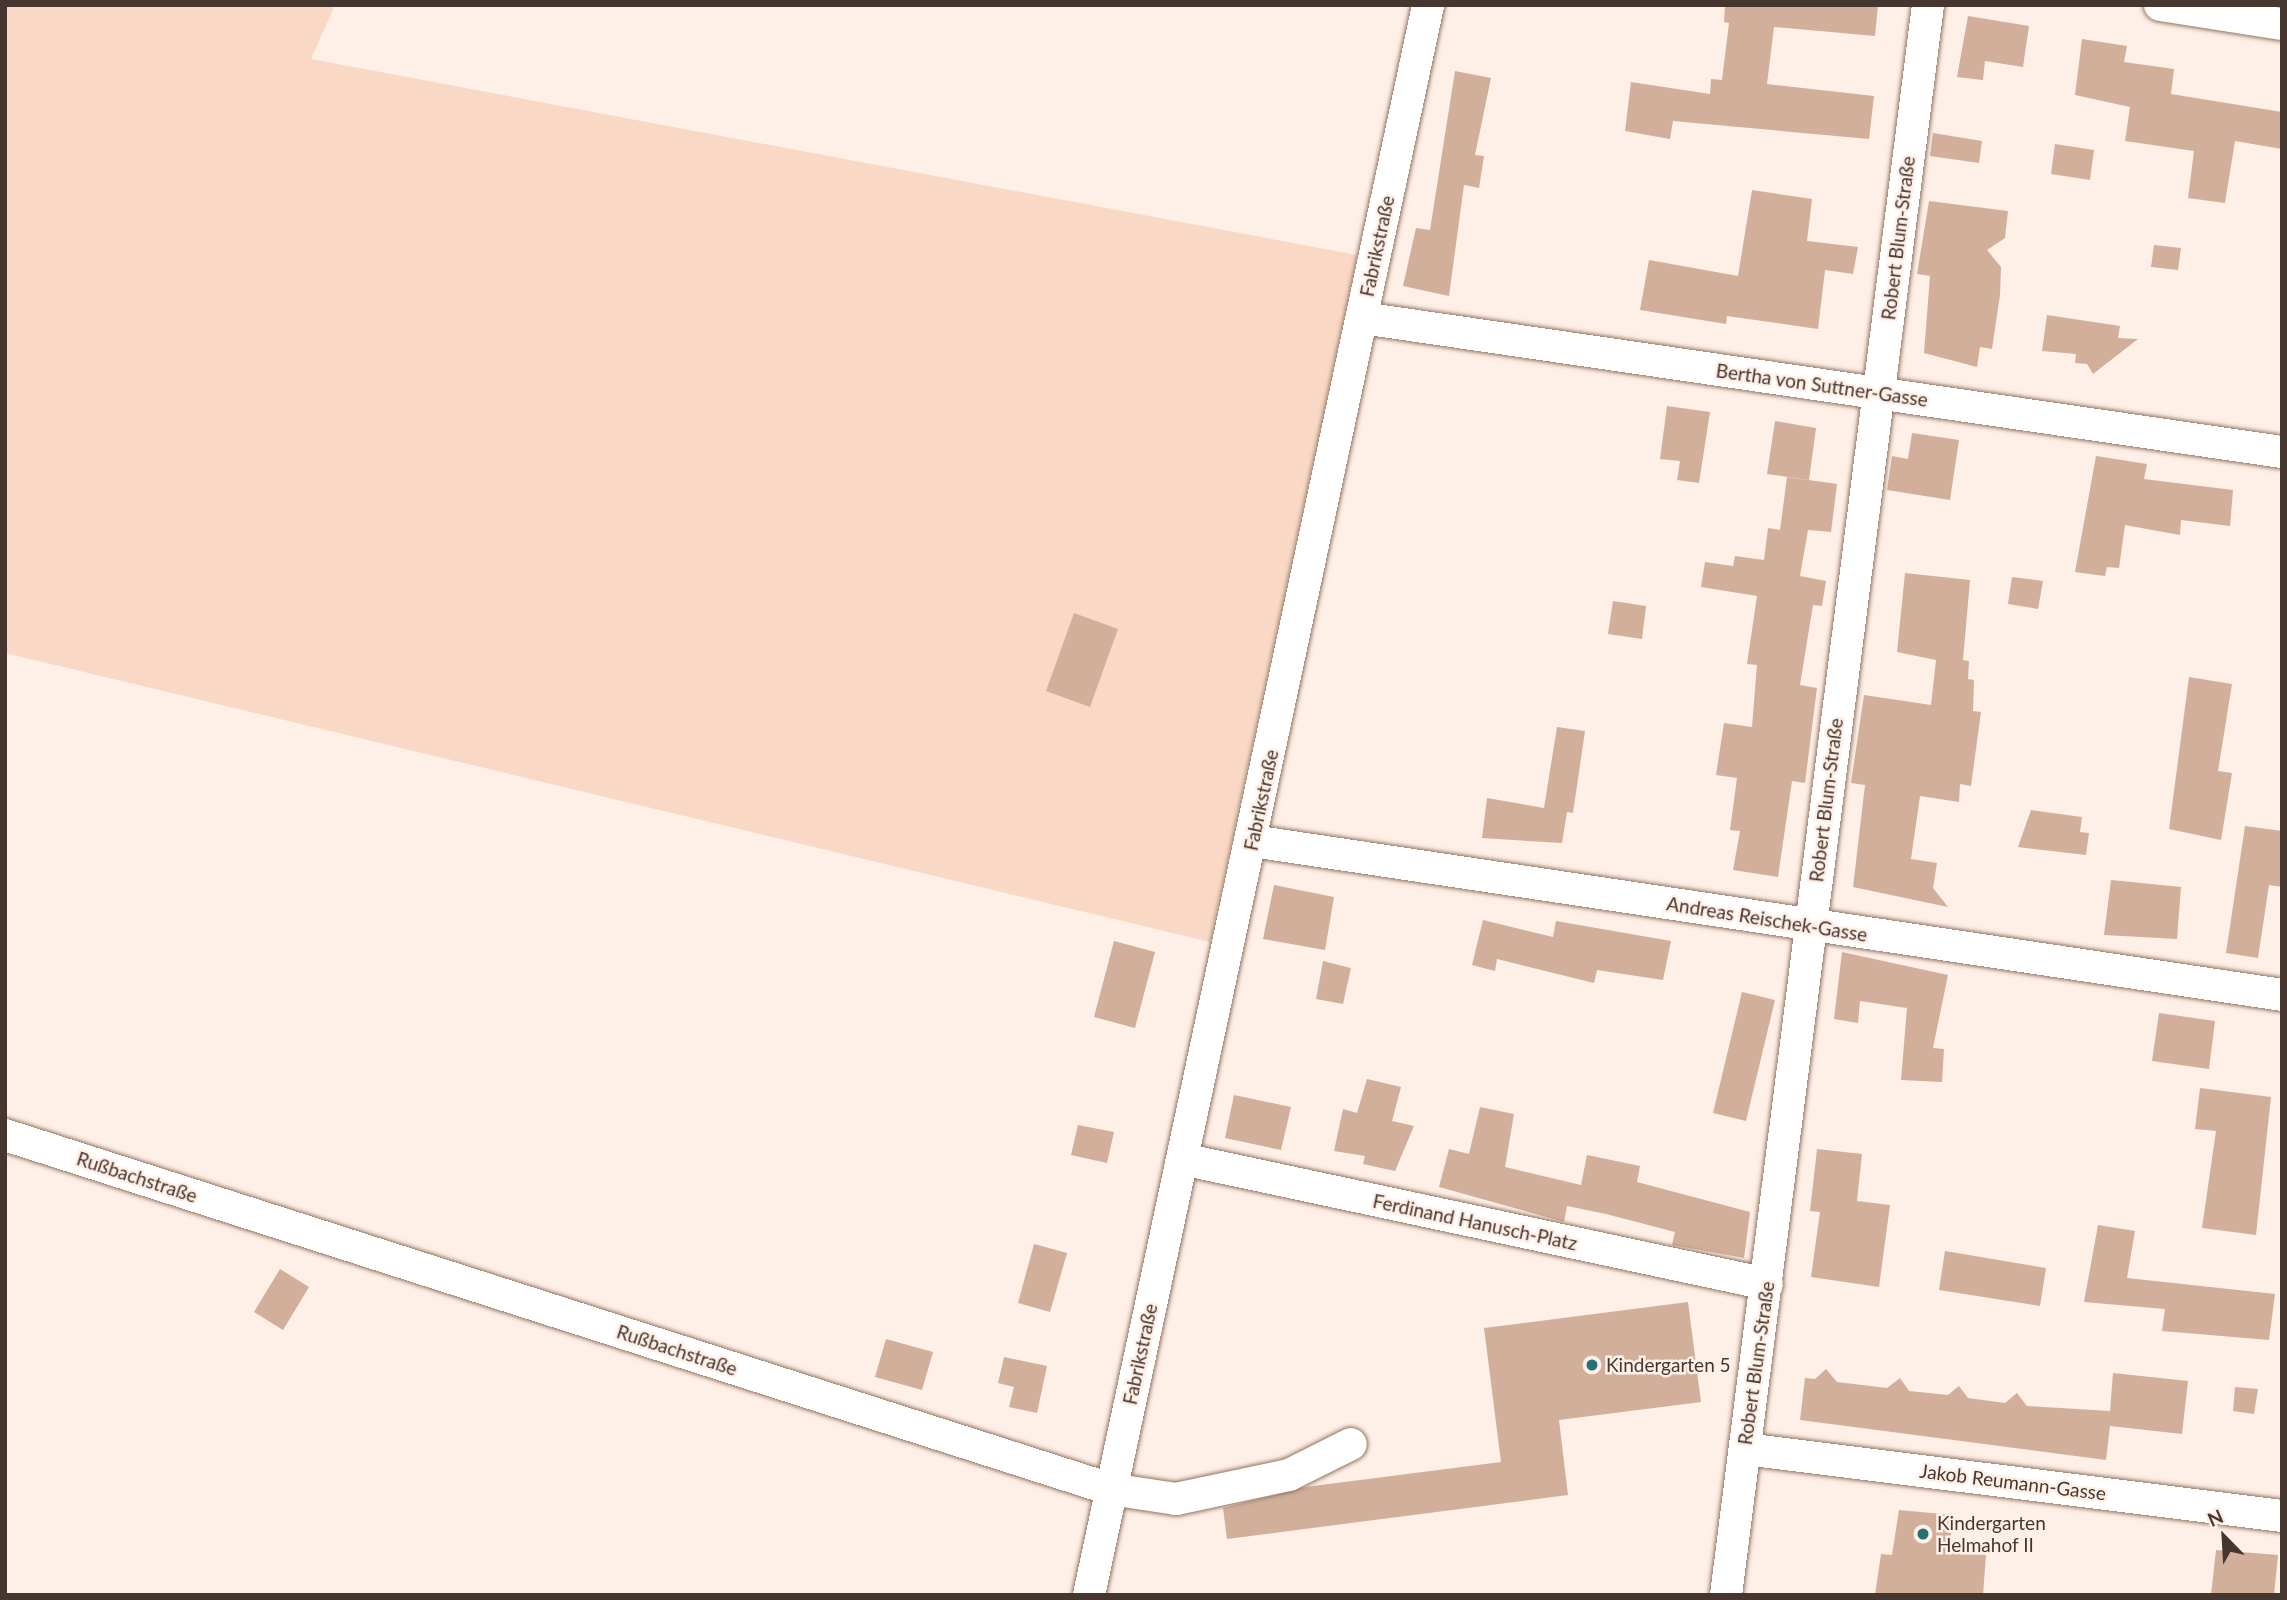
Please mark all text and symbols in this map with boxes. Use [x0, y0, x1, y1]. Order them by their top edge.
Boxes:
street label: Robert Blum-Straße [1877, 155, 1919, 321]
street label: Fabrikstraße [1355, 193, 1399, 299]
street label: Bertha von Suttner-Gasse [1714, 359, 1930, 411]
street label: Robert Blum-Straße [1805, 717, 1847, 883]
street label: Fabrikstraße [1239, 747, 1283, 853]
street label: Andreas Reischek-Gasse [1665, 892, 1869, 946]
street label: Rußbachstraße [74, 1147, 200, 1207]
street label: Ferdinand Hanusch-Platz [1371, 1189, 1579, 1255]
street label: Robert Blum-Straße [1733, 1280, 1779, 1446]
street label: Fabrikstraße [1118, 1301, 1162, 1407]
street label: Rußbachstraße [614, 1320, 740, 1380]
place label: Kindergarten 5 [1606, 1354, 1731, 1376]
marker: Kindergarten 5 [1584, 1357, 1600, 1373]
street label: Jakob Reumann-Gasse [1919, 1459, 2107, 1505]
north arrow [2189, 1502, 2259, 1572]
text: N [2204, 1504, 2227, 1531]
place label: Kindergarten Helmahof II [1937, 1512, 2046, 1556]
marker: Kindergarten Helmahof II [1915, 1526, 1931, 1542]

